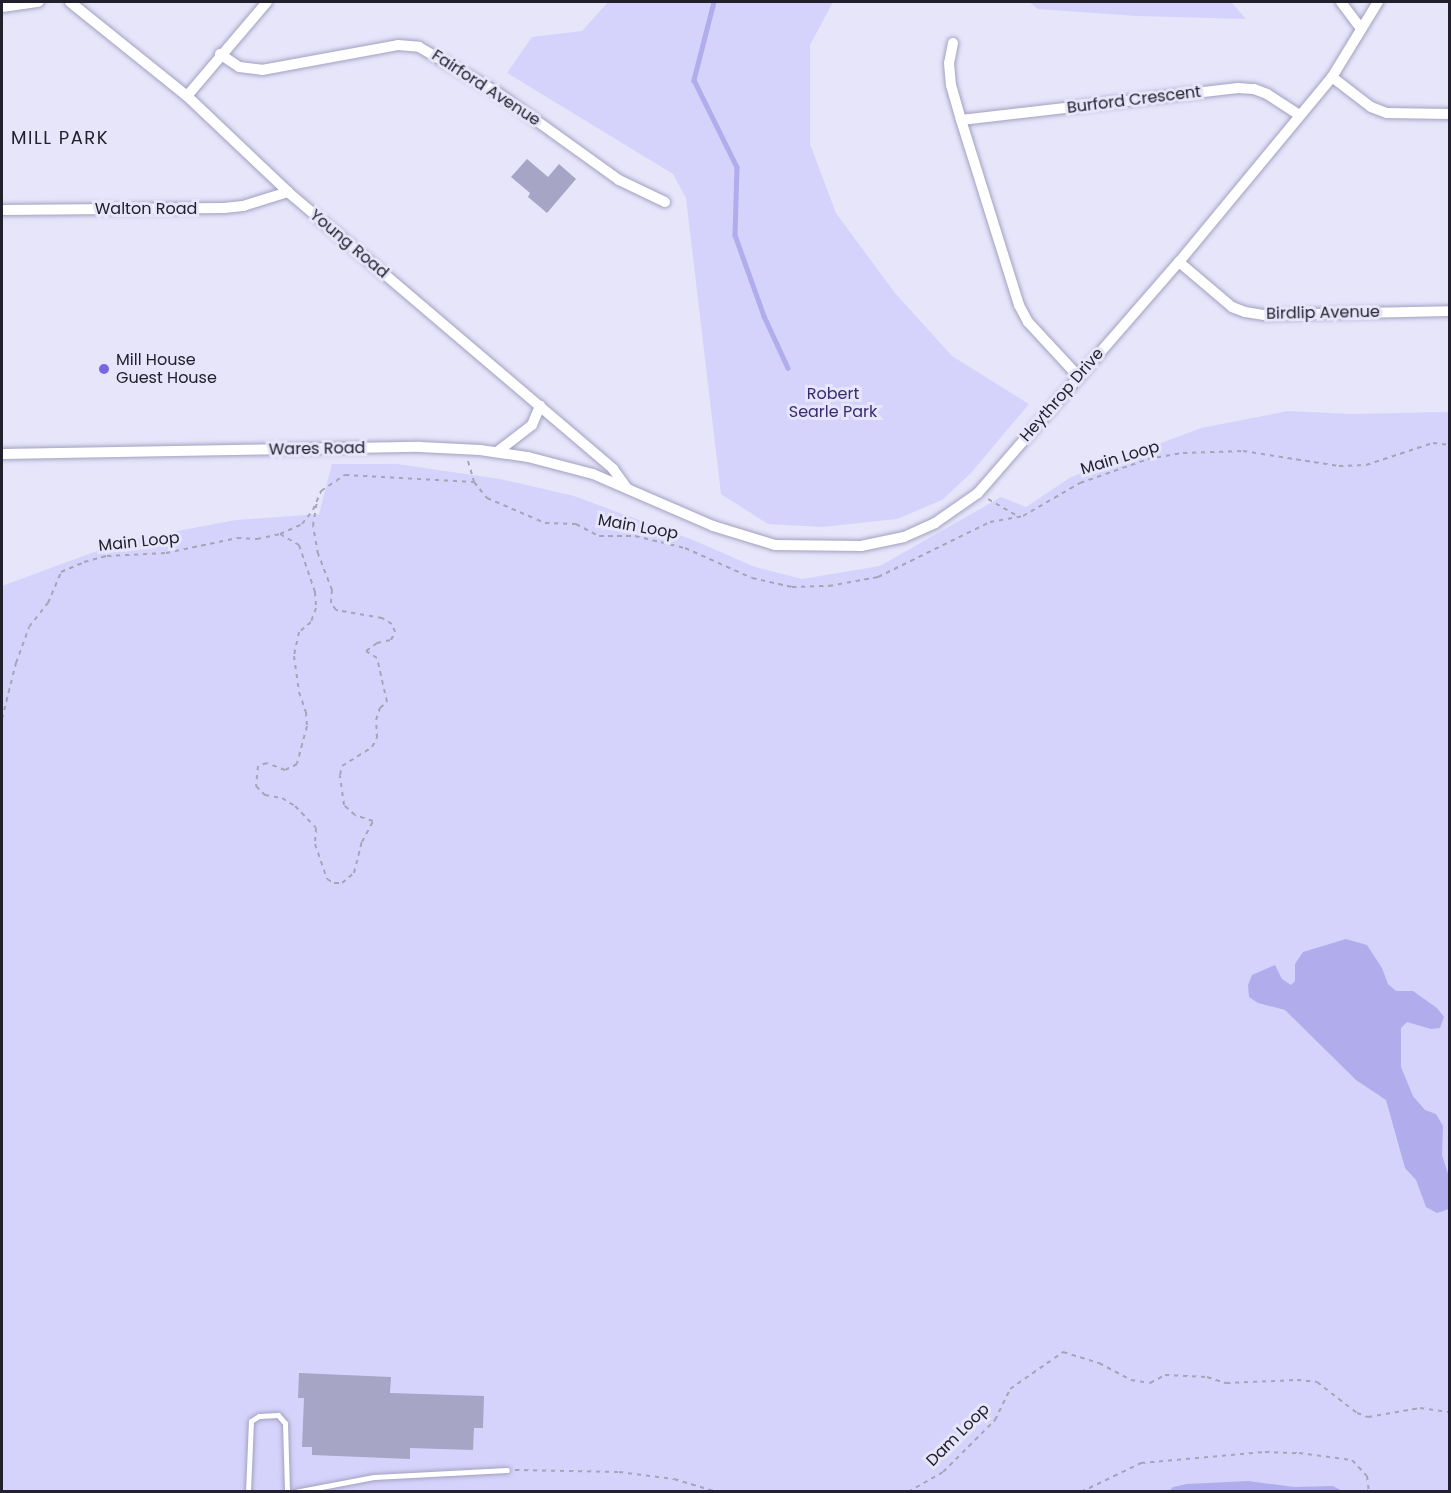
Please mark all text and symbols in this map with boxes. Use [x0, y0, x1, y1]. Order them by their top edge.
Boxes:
street label: Fairford Avenue [428, 46, 544, 130]
street label: Burford Crescent [1066, 82, 1202, 118]
district label: MILL PARK [11, 127, 109, 149]
street label: Walton Road [95, 199, 197, 219]
street label: Young Road [306, 206, 392, 282]
street label: Birdlip Avenue [1266, 302, 1380, 324]
street label: Heythrop Drive [1016, 344, 1108, 446]
place label: Mill House Guest House [116, 350, 217, 388]
marker: Mill House Guest House [97, 362, 111, 376]
park label: Robert Searle Park [789, 384, 877, 422]
street label: Main Loop [1078, 437, 1162, 479]
street label: Wares Road [269, 439, 365, 459]
street label: Main Loop [596, 510, 680, 544]
street label: Main Loop [98, 528, 180, 556]
street label: Dam Loop [923, 1400, 993, 1470]

